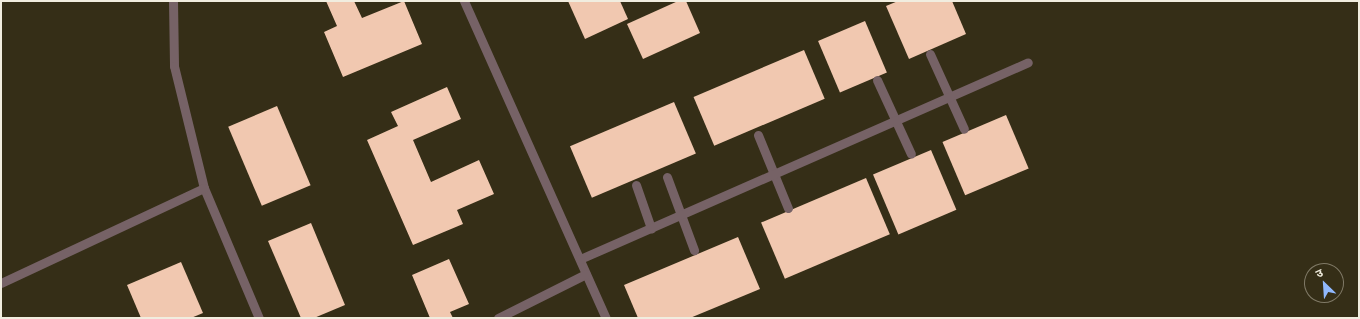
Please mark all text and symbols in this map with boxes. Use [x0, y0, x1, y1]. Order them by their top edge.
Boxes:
north arrow [1304, 263, 1344, 303]
text: उ [1313, 265, 1325, 281]

